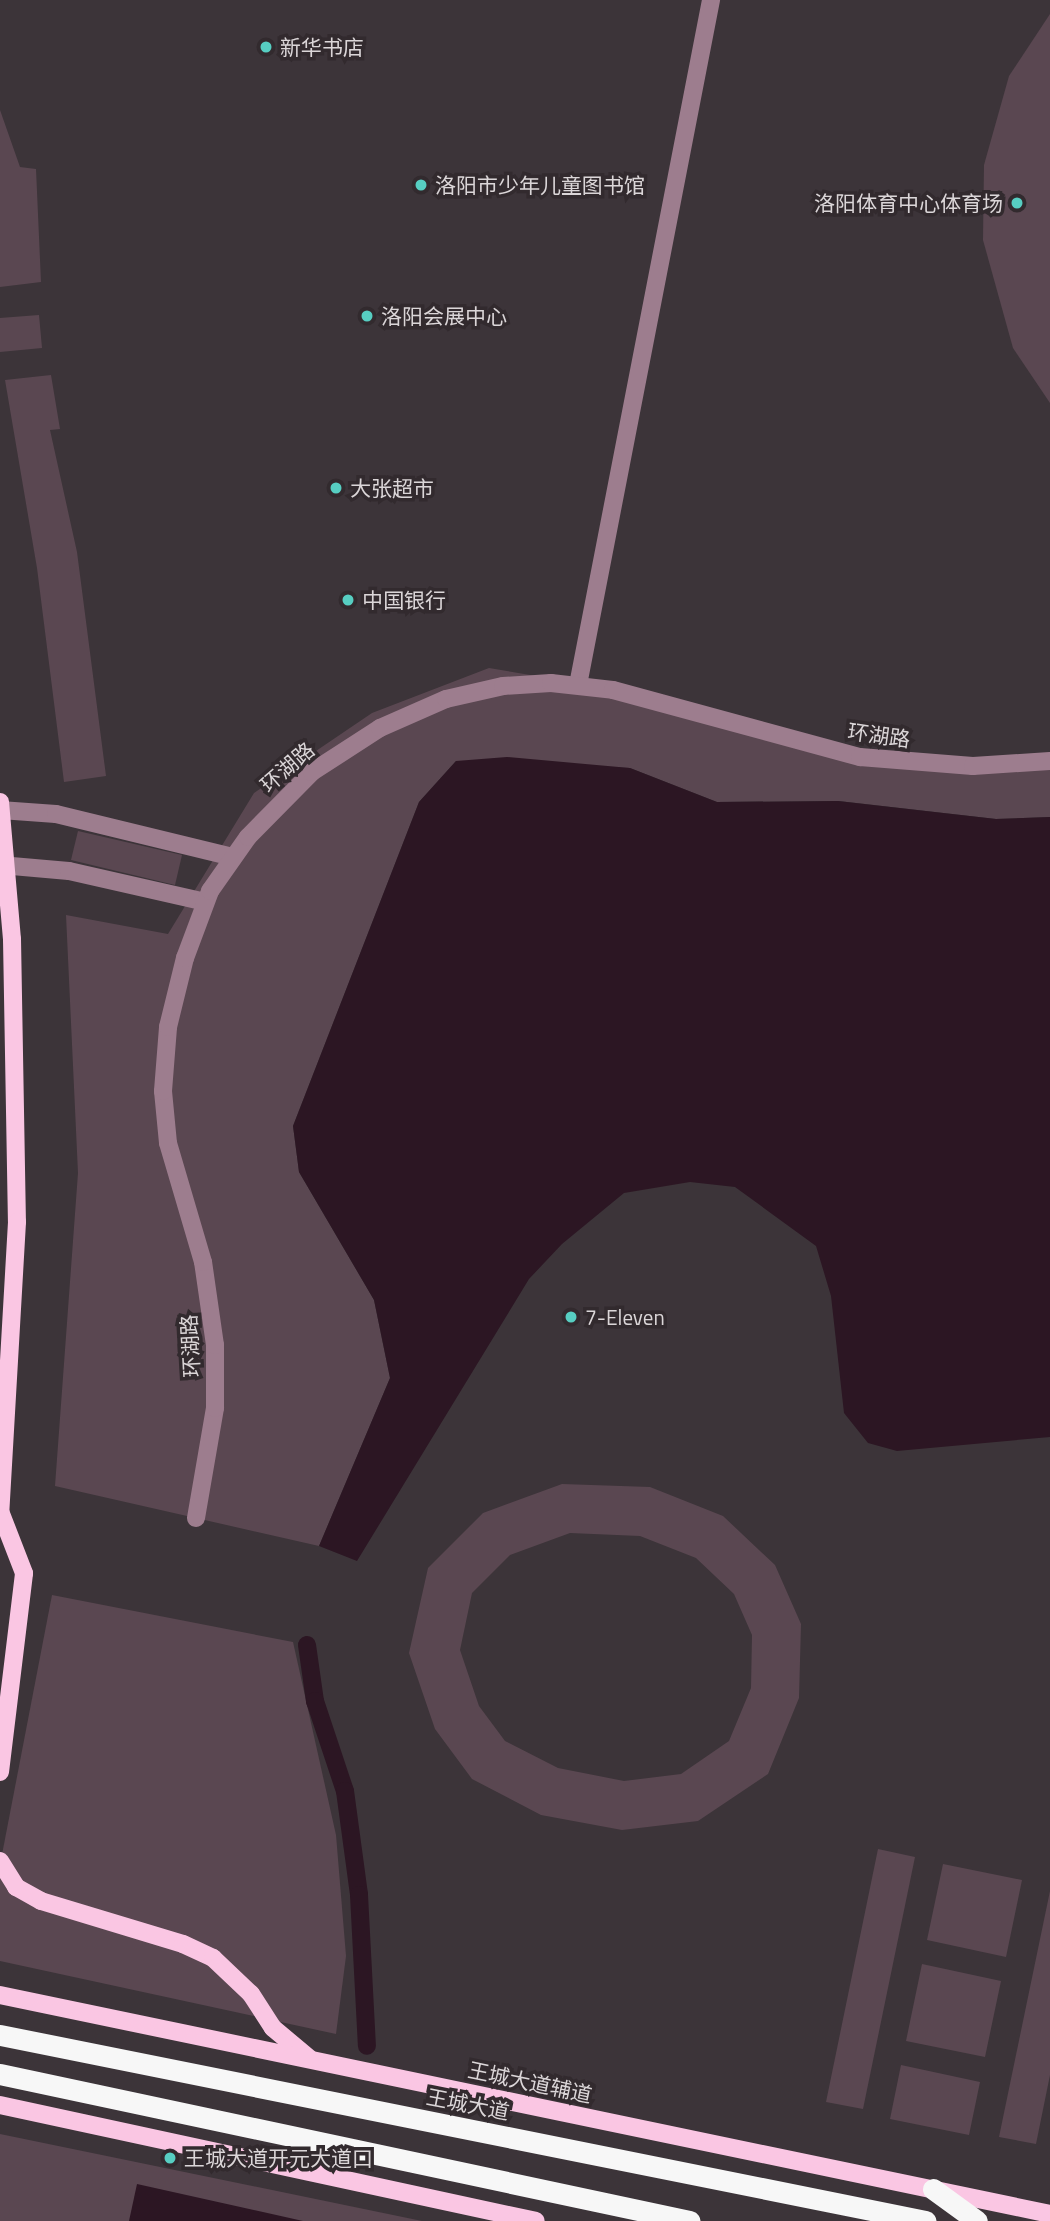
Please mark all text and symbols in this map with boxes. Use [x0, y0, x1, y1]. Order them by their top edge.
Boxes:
place label: 新华书店 [280, 34, 364, 60]
marker: 新华书店 [258, 39, 274, 55]
place label: 洛阳市少年儿童图书馆 [435, 172, 645, 198]
marker: 洛阳市少年儿童图书馆 [413, 177, 429, 193]
place label: 洛阳体育中心体育场 [814, 190, 1003, 216]
marker: 洛阳体育中心体育场 [1009, 195, 1025, 211]
place label: 洛阳会展中心 [381, 303, 507, 329]
marker: 洛阳会展中心 [359, 308, 375, 324]
place label: 大张超市 [350, 475, 434, 501]
marker: 大张超市 [328, 480, 344, 496]
place label: 中国银行 [362, 587, 446, 613]
marker: 中国银行 [340, 592, 356, 608]
street label: 环湖路 [846, 718, 912, 752]
street label: 环湖路 [255, 737, 319, 797]
place label: 7-Eleven [585, 1304, 665, 1330]
marker: 7-Eleven [563, 1309, 579, 1325]
street label: 环湖路 [176, 1314, 204, 1378]
street label: 王城大道辅道 [466, 2057, 594, 2107]
street label: 王城大道 [424, 2084, 512, 2124]
place label: 王城大道开元大道口 [184, 2145, 373, 2171]
marker: 王城大道开元大道口 [162, 2150, 178, 2166]

